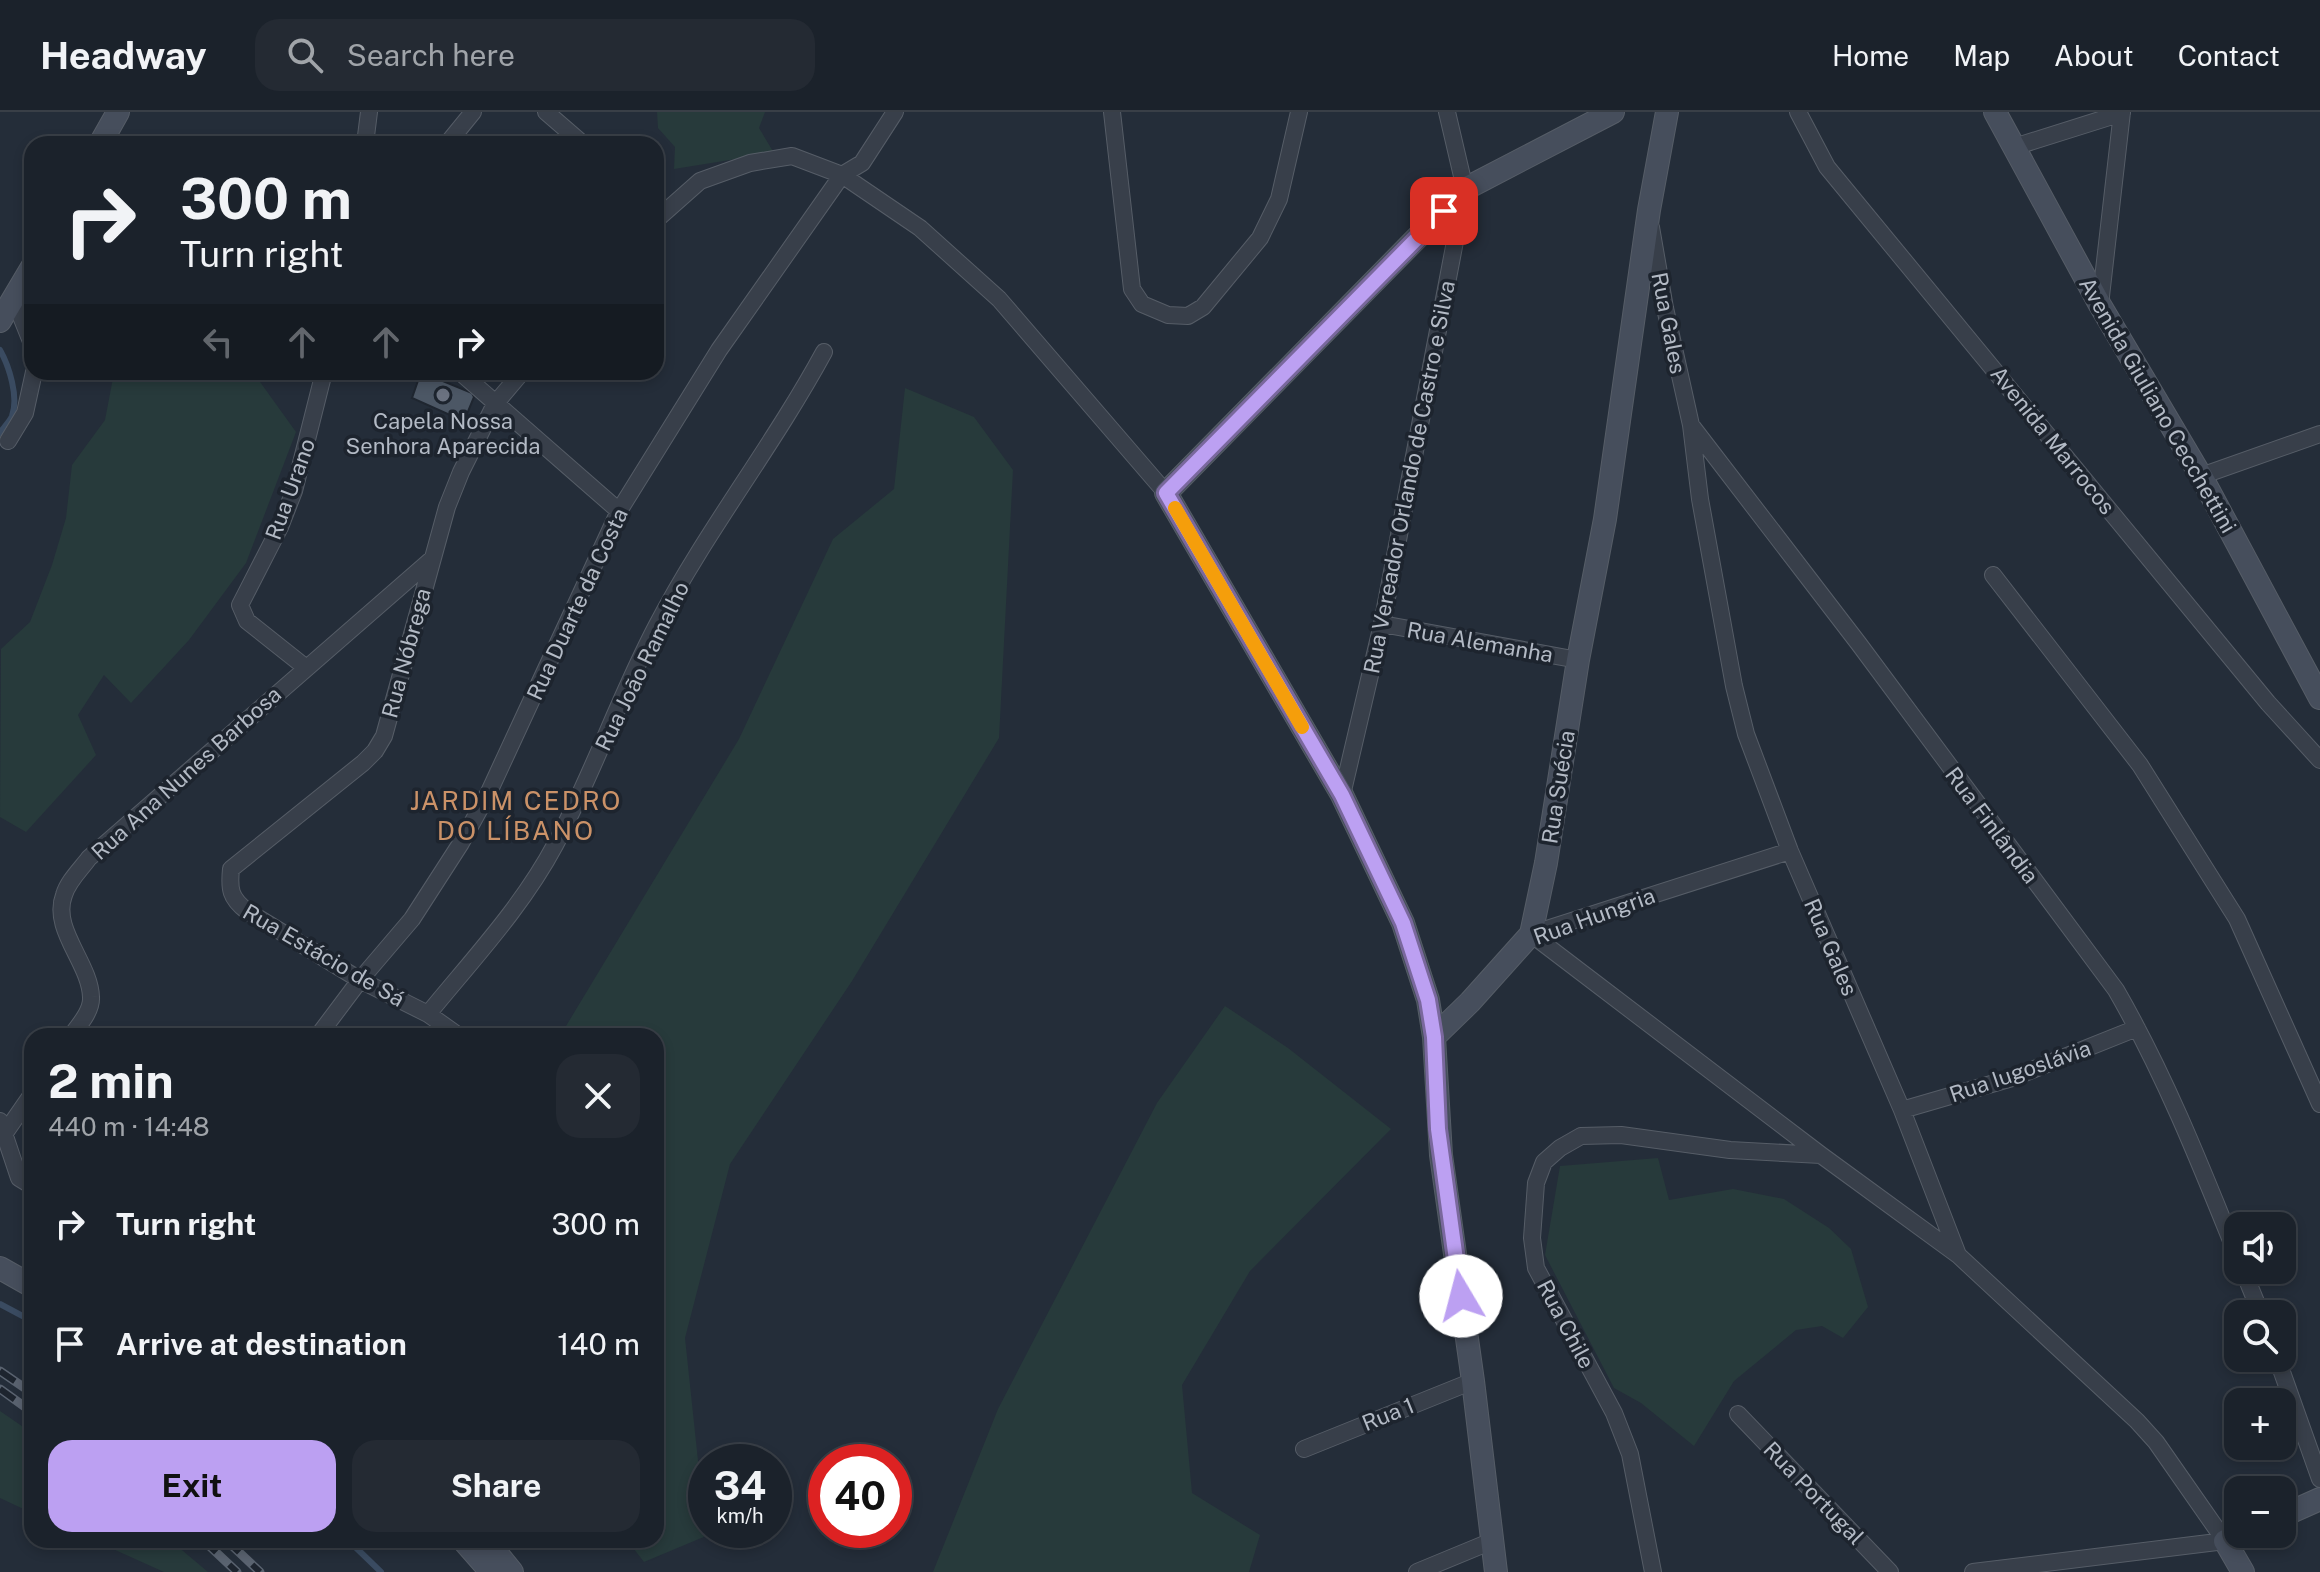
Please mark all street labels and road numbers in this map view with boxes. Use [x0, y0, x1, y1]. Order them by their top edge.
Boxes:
street label: Rua Gales [1646, 270, 1692, 376]
street label: Avenida Giuliano Cecchettini [2074, 272, 2242, 538]
street label: Rua Vereador Orlando de Castro e Silva [1358, 278, 1460, 676]
street label: Avenida Marrocos [1985, 361, 2121, 519]
street label: Rua Urano [260, 435, 320, 543]
street label: Rua Duarte da Costa [521, 504, 633, 704]
street label: Rua João Ramalho [590, 577, 694, 755]
street label: Rua Nóbrega [376, 585, 436, 721]
street label: Rua Alemanha [1405, 616, 1555, 668]
street label: Rua Ana Nunes Barbosa [86, 681, 286, 865]
street label: Rua Suécia [1536, 728, 1580, 846]
street label: Rua Finlândia [1940, 762, 2044, 888]
street label: Rua Hungria [1530, 882, 1658, 950]
street label: Rua Gales [1799, 895, 1863, 999]
street label: Rua Estácio de Sá [239, 898, 409, 1012]
street label: Rua Iugoslávia [1946, 1035, 2094, 1107]
street label: Rua Chile [1532, 1275, 1600, 1373]
street label: Rua 1 [1358, 1392, 1418, 1436]
street label: Rua Portugal [1758, 1436, 1870, 1550]

